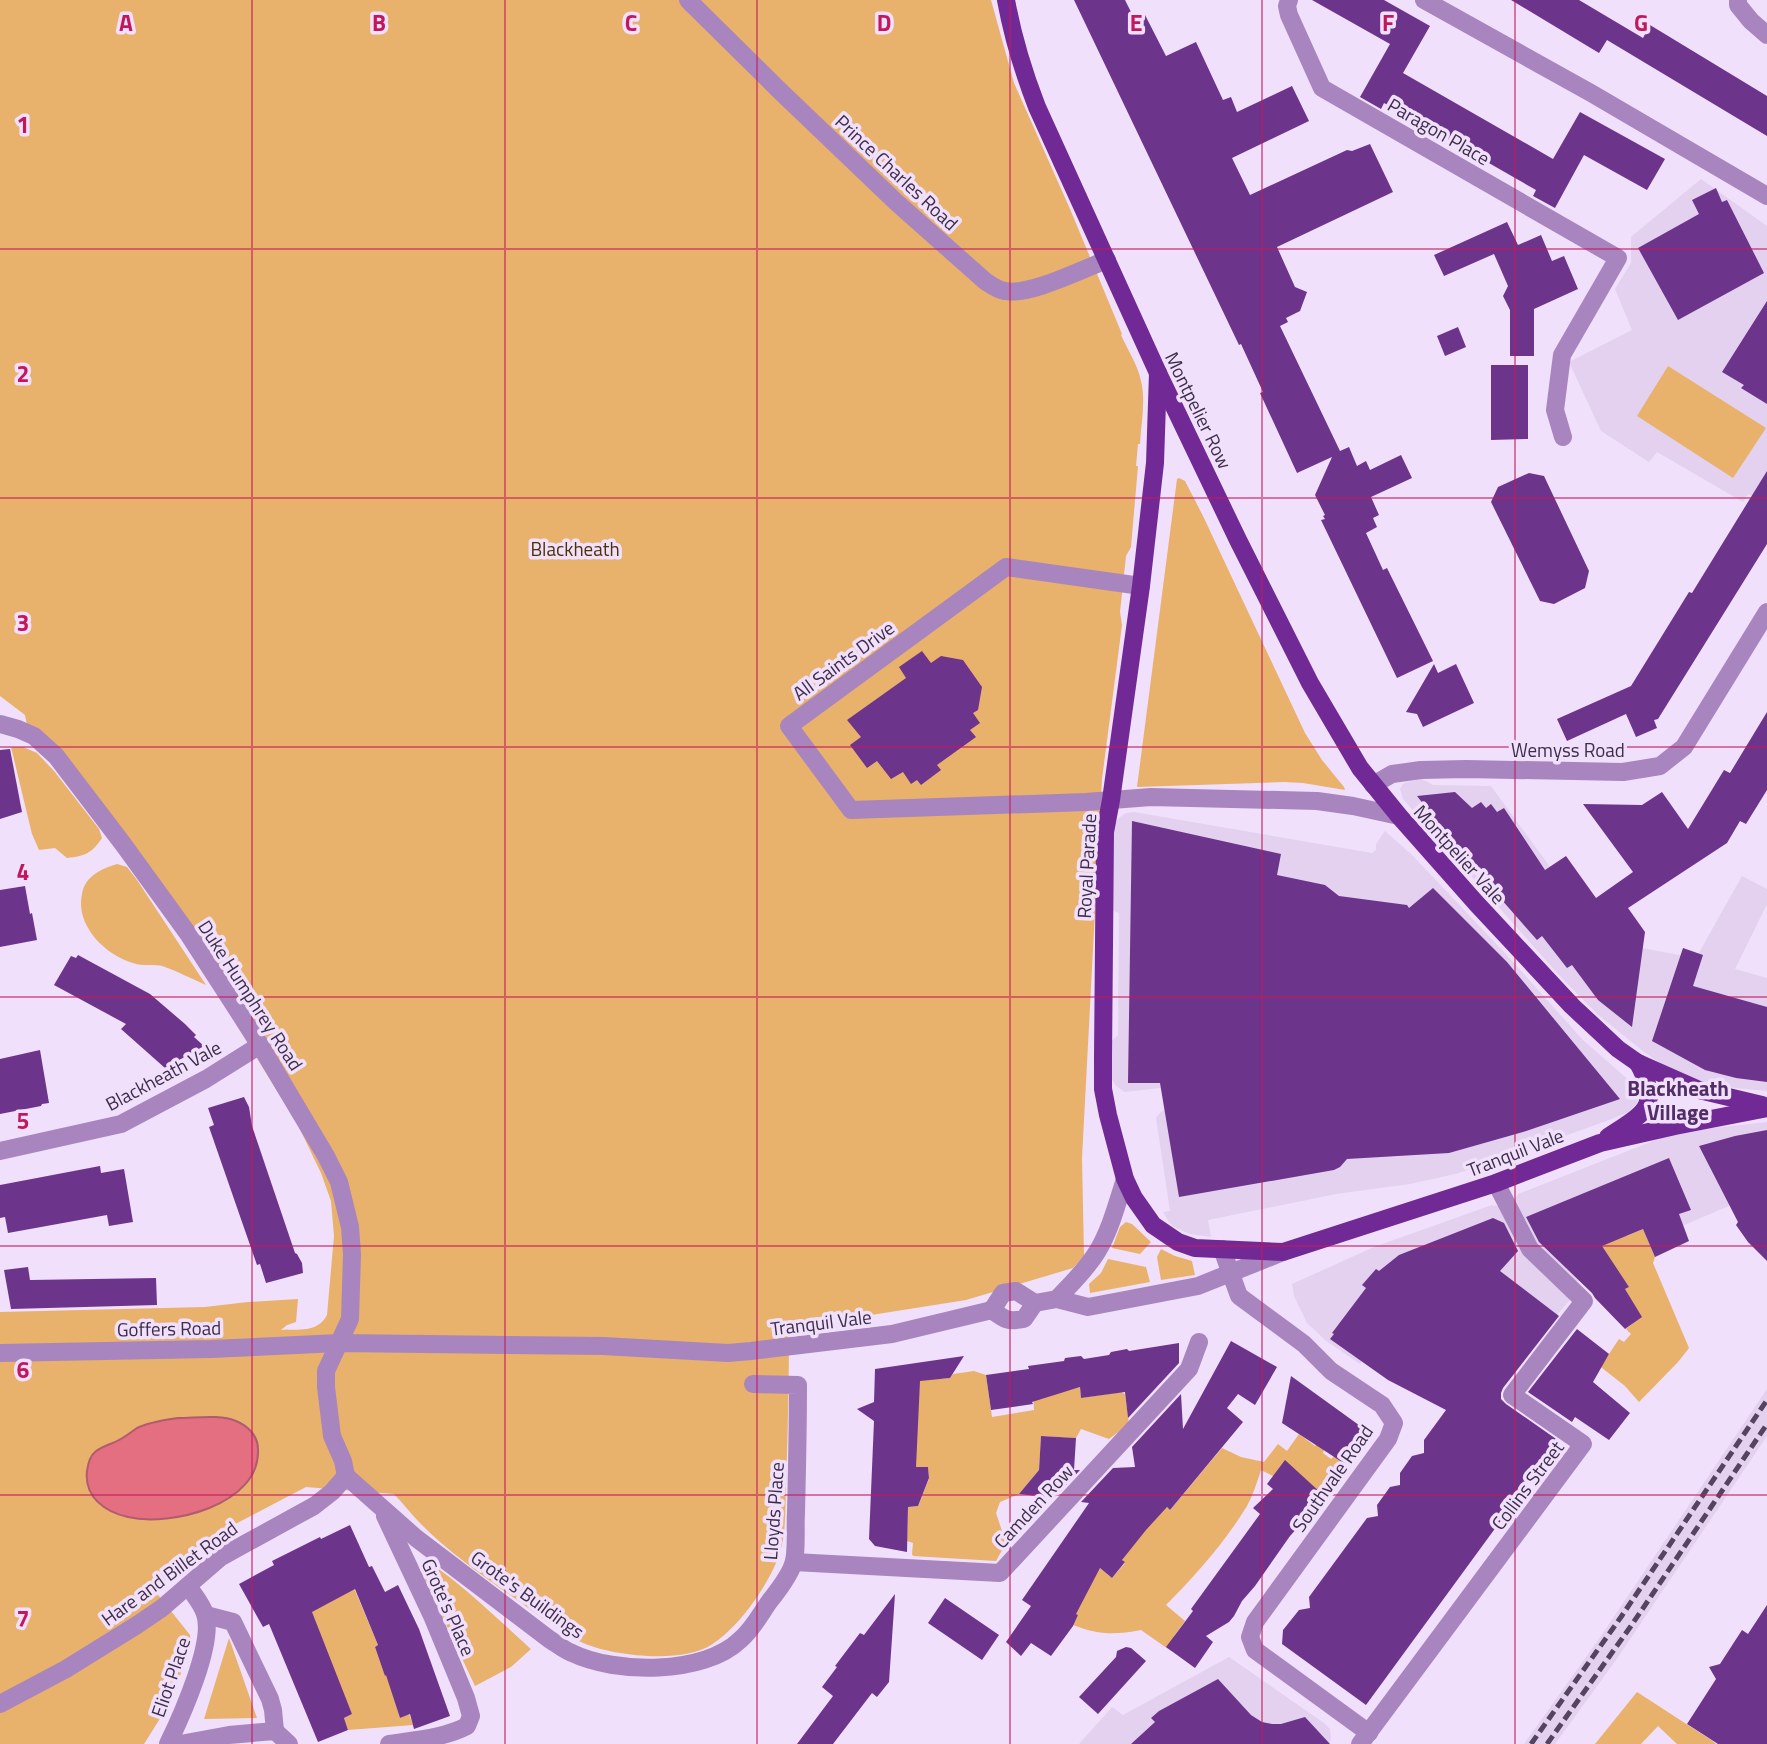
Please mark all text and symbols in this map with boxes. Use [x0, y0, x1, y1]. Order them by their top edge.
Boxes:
text: A [119, 5, 133, 40]
text: B [372, 5, 386, 40]
text: C [625, 5, 637, 40]
text: D [877, 5, 891, 40]
text: E [1130, 5, 1142, 40]
text: F [1382, 5, 1394, 40]
text: G [1634, 5, 1648, 40]
street label: Paragon Place [1382, 90, 1496, 172]
text: 1 [17, 107, 29, 142]
street label: Prince Charles Road [829, 107, 965, 237]
street label: Montpelier Row [1158, 346, 1240, 474]
text: 2 [17, 356, 29, 391]
park label: Blackheath [530, 534, 620, 563]
text: 3 [17, 605, 29, 640]
street label: All Saints Drive [786, 613, 900, 707]
street label: Wemyss Road [1511, 735, 1625, 764]
street label: Montpelier Vale [1407, 798, 1513, 910]
street label: Royal Parade [1069, 813, 1103, 919]
text: 4 [17, 854, 29, 889]
street label: Duke Humphrey Road [191, 914, 311, 1076]
street label: Blackheath Vale [100, 1032, 226, 1118]
district label: Blackheath Village [1627, 1072, 1729, 1128]
text: 5 [17, 1103, 29, 1138]
street label: Tranquil Vale [1462, 1120, 1568, 1184]
street label: Tranquil Vale [769, 1301, 873, 1343]
street label: Goffers Road [117, 1313, 221, 1343]
text: 6 [17, 1352, 30, 1387]
street label: Southvale Road [1284, 1418, 1380, 1538]
street label: Collins Street [1484, 1434, 1570, 1536]
street label: Camden Row [986, 1457, 1080, 1555]
street label: Lloyds Place [755, 1461, 791, 1561]
street label: Hare and Billet Road [95, 1513, 243, 1633]
street label: Grote's Buildings [465, 1543, 591, 1645]
street label: Grote's Place [415, 1554, 483, 1660]
text: 7 [17, 1601, 29, 1636]
street label: Eliot Place [143, 1633, 197, 1721]

